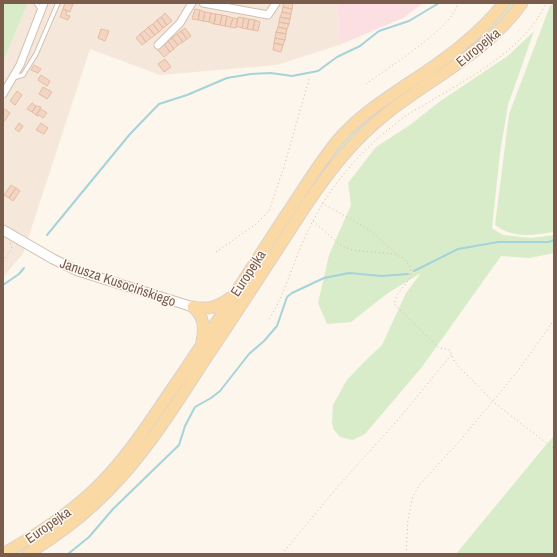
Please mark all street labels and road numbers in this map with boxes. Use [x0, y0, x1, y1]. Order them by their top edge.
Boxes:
street label: Europejka [452, 23, 504, 70]
street label: Europejka [226, 246, 270, 300]
street label: Janusza Kusocińskiego [58, 254, 178, 310]
street label: Europejka [22, 502, 75, 547]

